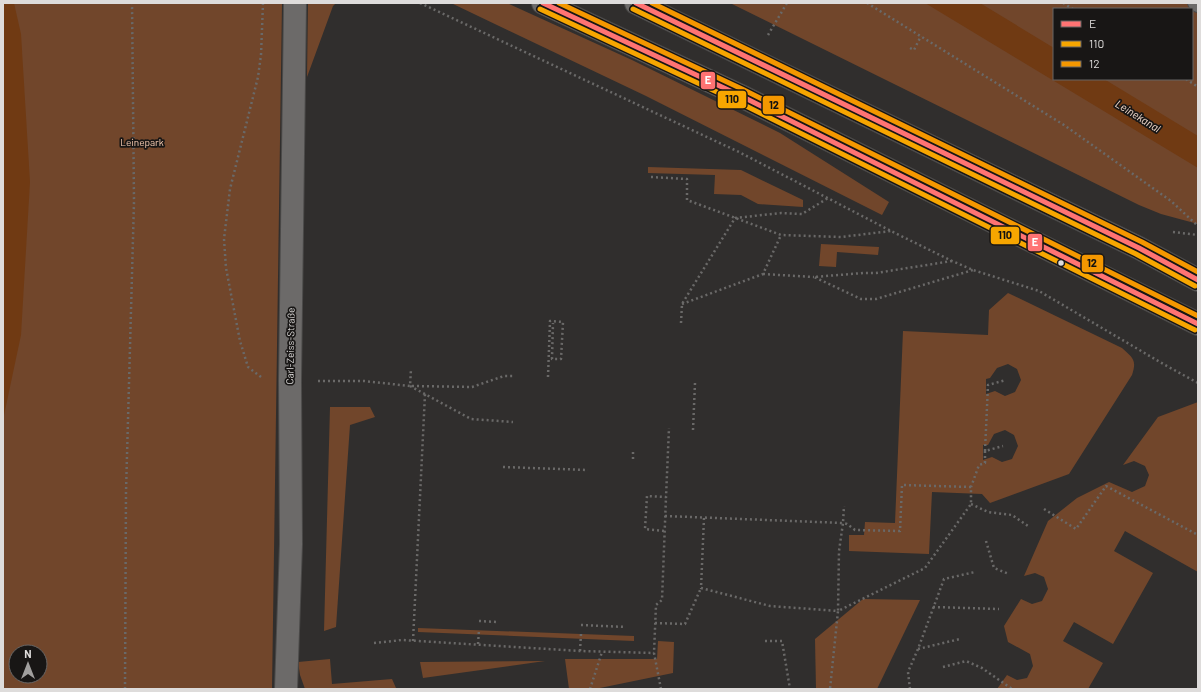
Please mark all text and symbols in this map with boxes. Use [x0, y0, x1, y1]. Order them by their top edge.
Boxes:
legend [1053, 8, 1193, 80]
text: E [1089, 16, 1096, 30]
text: 110 [1089, 36, 1104, 50]
text: 12 [1089, 56, 1100, 70]
line badge: E [700, 71, 716, 90]
text: E [705, 73, 712, 86]
line badge: 110 [717, 90, 747, 109]
text: 110 [725, 92, 739, 105]
line badge: 12 [762, 95, 785, 115]
water label: Leinekanal [1113, 97, 1164, 135]
text: 12 [769, 98, 779, 111]
park label: Leinepark [120, 136, 164, 148]
line badge: 110 [990, 226, 1020, 245]
text: 110 [998, 228, 1012, 241]
line badge: E [1027, 233, 1043, 252]
text: E [1032, 235, 1039, 248]
line badge: 12 [1081, 254, 1104, 273]
text: 12 [1087, 256, 1097, 269]
unlabelled marker [1056, 258, 1066, 268]
street label: Carl-Zeiss-Straße [283, 307, 297, 385]
north arrow [8, 644, 48, 684]
text: N [24, 647, 32, 660]

